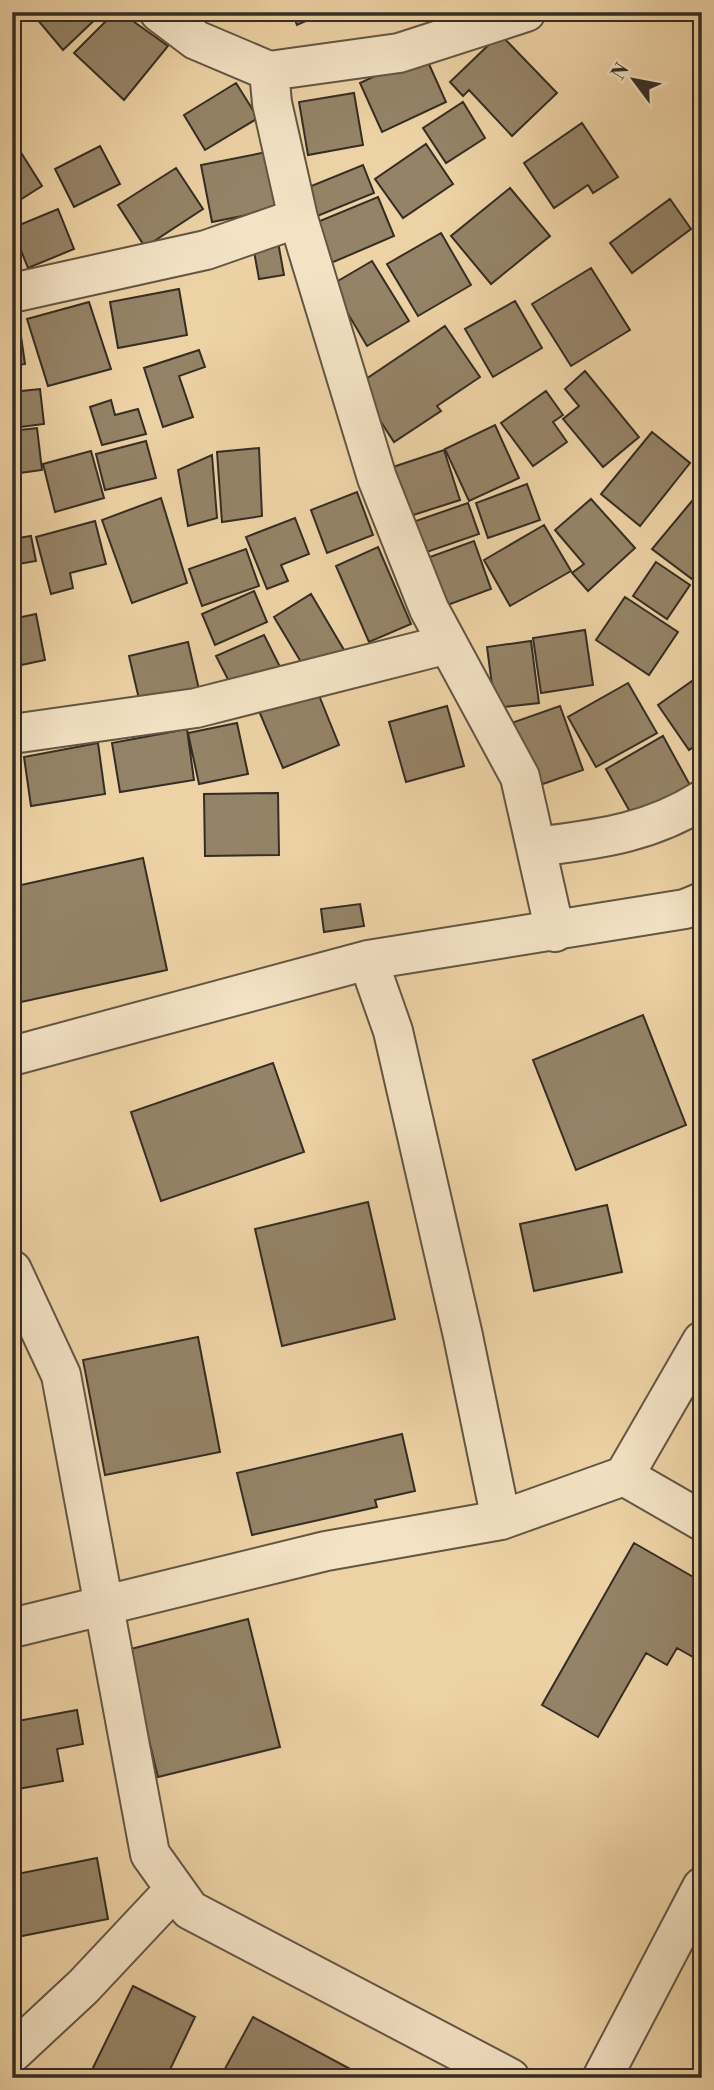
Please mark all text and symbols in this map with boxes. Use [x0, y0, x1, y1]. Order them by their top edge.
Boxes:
north arrow [598, 46, 668, 116]
text: N [606, 59, 635, 84]

